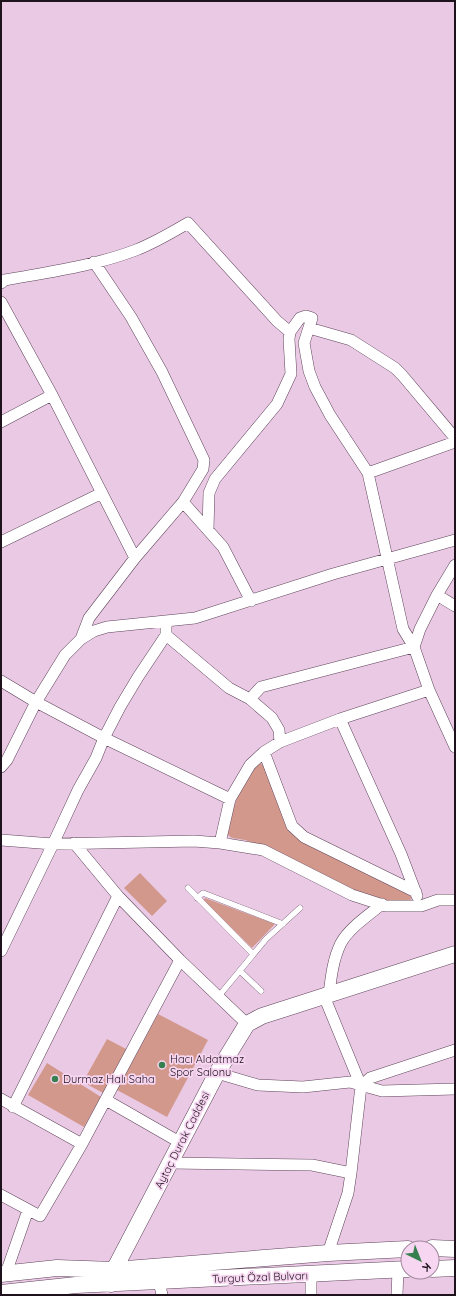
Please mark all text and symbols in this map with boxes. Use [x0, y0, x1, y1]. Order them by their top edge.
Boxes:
place label: Hacı Aldatmaz Spor Salonu [170, 1052, 244, 1079]
marker: Hacı Aldatmaz Spor Salonu [157, 1060, 167, 1070]
place label: Durmaz Halı Saha [63, 1072, 155, 1086]
marker: Durmaz Halı Saha [50, 1074, 60, 1084]
street label: Aytaç Durak Caddesi [151, 1089, 213, 1191]
north arrow [400, 1240, 440, 1280]
text: K [419, 1260, 434, 1275]
street label: Turgut Özal Bulvarı [212, 1268, 308, 1286]

